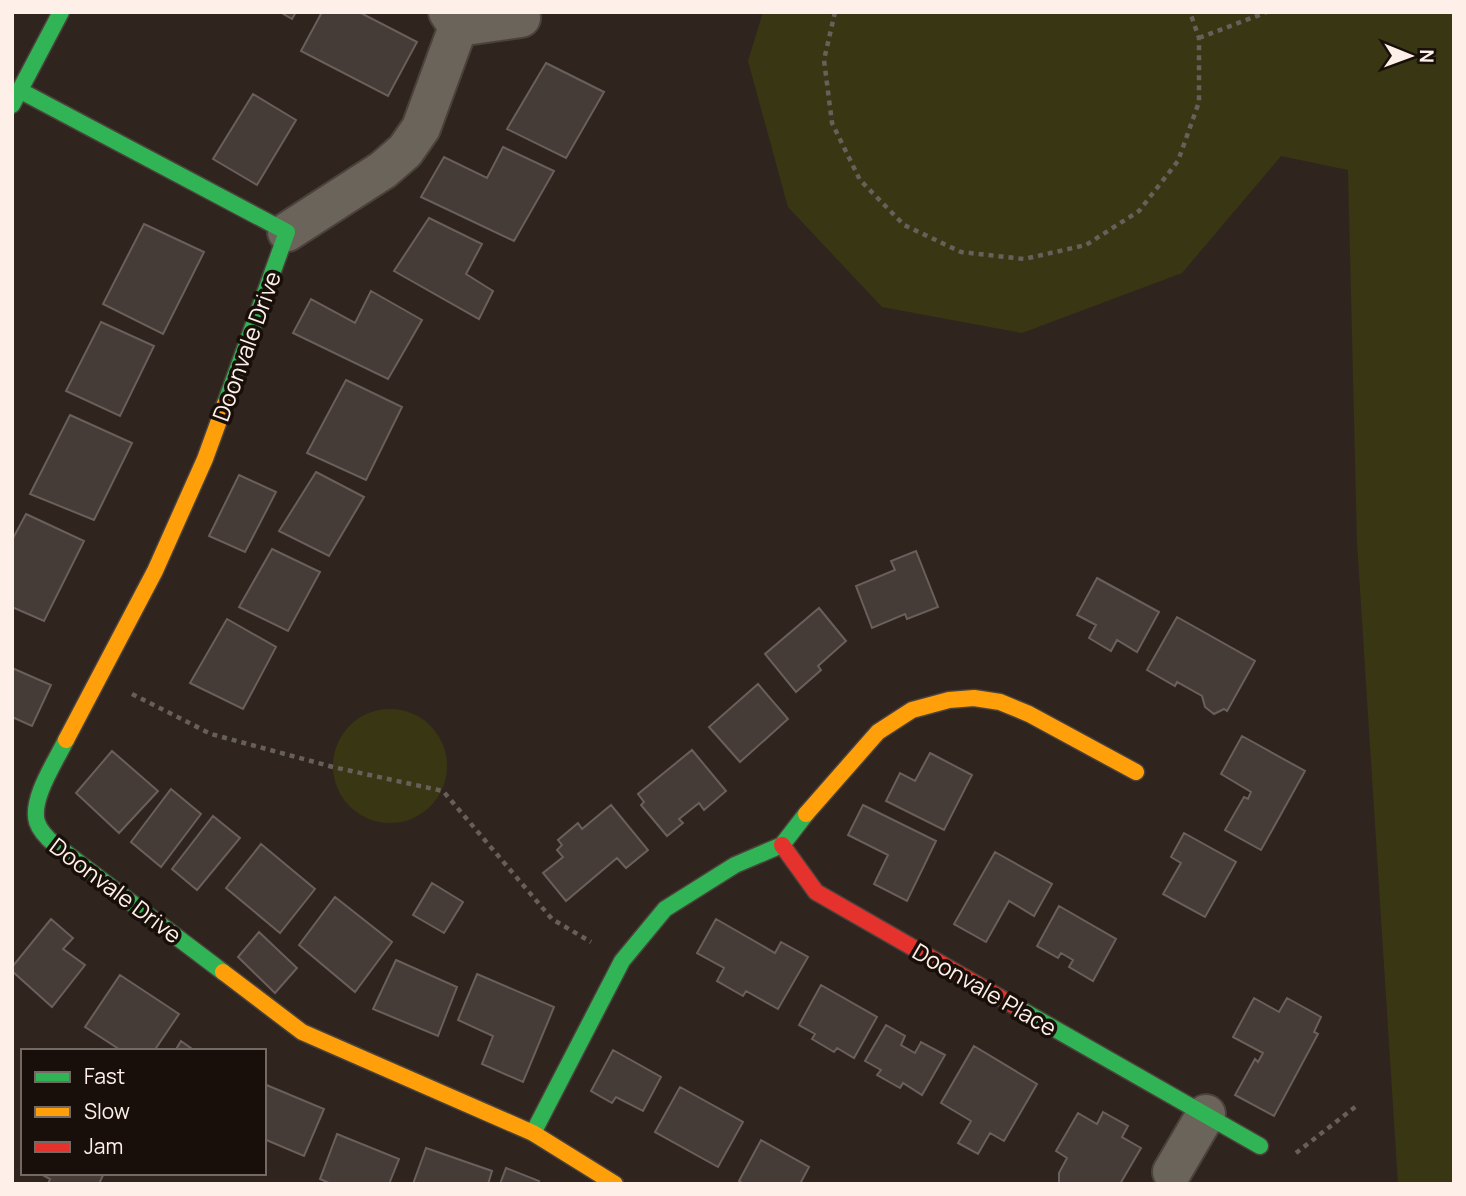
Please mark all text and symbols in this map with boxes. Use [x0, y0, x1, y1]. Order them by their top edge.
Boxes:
north arrow [1375, 21, 1445, 91]
text: N [1414, 49, 1440, 63]
street label: Doonvale Drive [204, 267, 288, 425]
street label: Doonvale Drive [44, 830, 188, 950]
street label: Doonvale Place [907, 935, 1063, 1043]
legend [21, 1049, 266, 1175]
text: Fast [84, 1062, 125, 1090]
text: Slow [84, 1097, 130, 1125]
text: Jam [84, 1132, 123, 1160]

